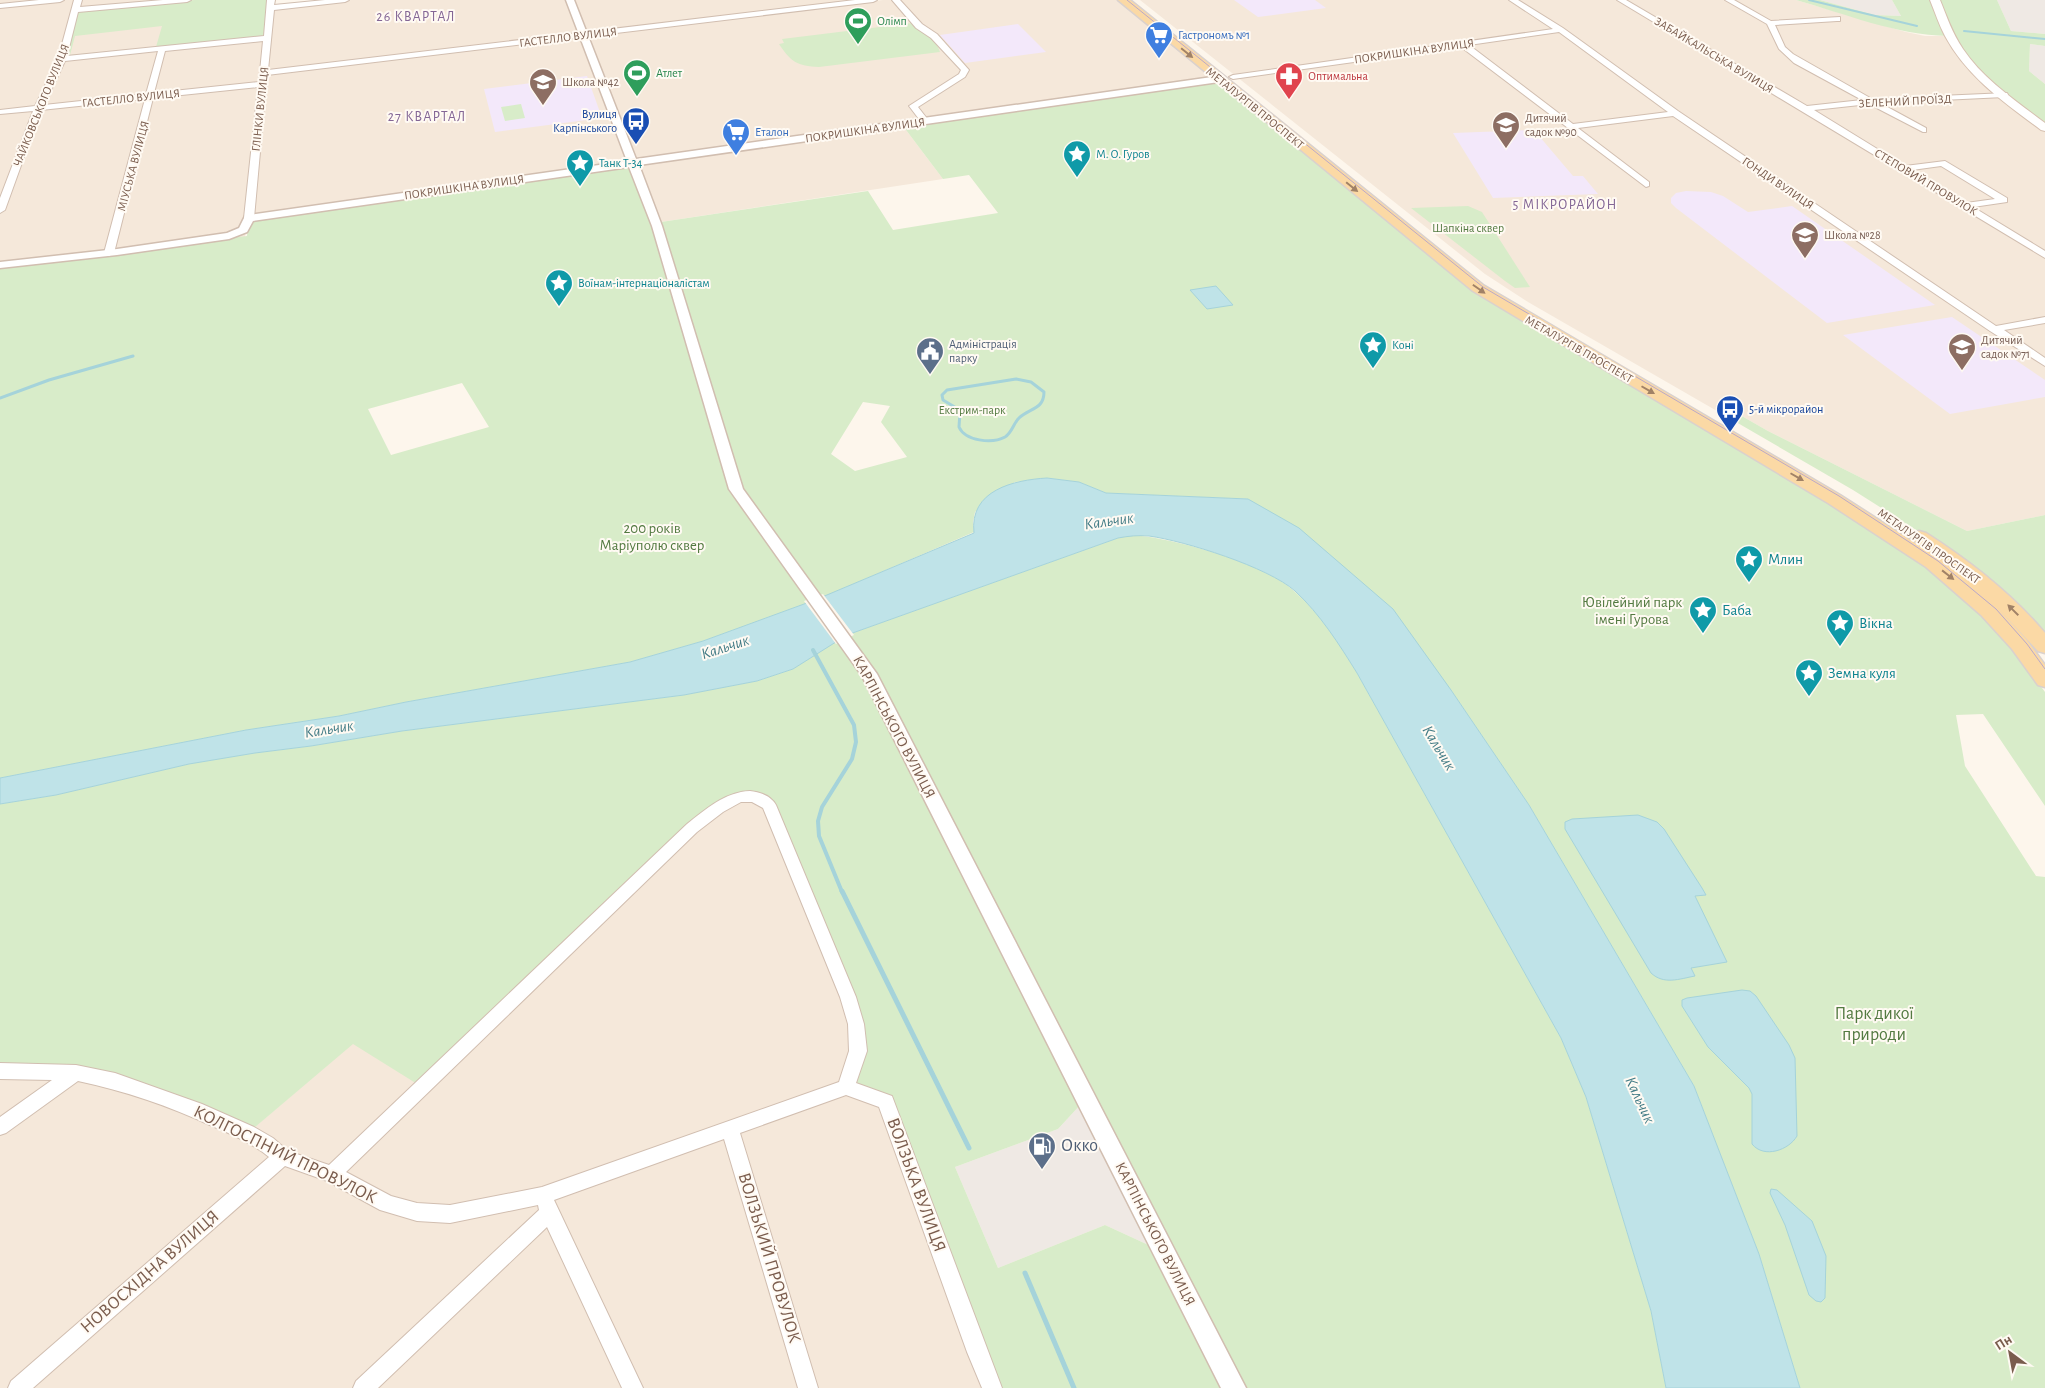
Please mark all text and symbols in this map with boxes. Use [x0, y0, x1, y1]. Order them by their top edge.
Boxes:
sports icon: Олімп [843, 6, 873, 45]
district label: 26 КВАРТАЛ [376, 10, 456, 24]
street label: ЗАБАЙКАЛЬСЬКА ВУЛИЦЯ [1652, 14, 1776, 95]
place label: Олімп [877, 15, 907, 27]
supermarket icon: Гастрономъ №1 [1144, 20, 1174, 59]
street label: ГАСТЕЛЛО ВУЛИЦЯ [519, 25, 617, 49]
place label: Гастрономъ №1 [1178, 29, 1250, 41]
street label: ПОКРИШКІНА ВУЛИЦЯ [1353, 37, 1475, 65]
street label: ЧАЙКОВСЬКОГО ВУЛИЦЯ [10, 42, 71, 168]
one-way arrow [1181, 47, 1194, 58]
sports icon: Атлет [622, 58, 652, 97]
pharmacy icon: Оптимальна [1274, 61, 1304, 100]
street label: МЕТАЛУРГІВ ПРОСПЕКТ [1204, 65, 1307, 151]
street label: ГЛІНКИ ВУЛИЦЯ [250, 66, 270, 152]
school or university icon: Школа №42 [528, 67, 558, 106]
place label: Атлет [656, 67, 683, 79]
place label: Оптимальна [1308, 70, 1369, 82]
place label: Школа №42 [562, 76, 619, 88]
street label: ГАСТЕЛЛО ВУЛИЦЯ [82, 87, 180, 109]
street label: ЗЕЛЕНИЙ ПРОЇЗД [1858, 92, 1952, 109]
bus stop icon: Вулиця Карпінського [621, 106, 651, 145]
place label: Вулиця Карпінського [553, 108, 617, 134]
district label: 27 КВАРТАЛ [388, 110, 466, 124]
school or university icon: Дитячий садок №90 [1491, 110, 1521, 149]
place label: Дитячий садок №90 [1525, 112, 1577, 138]
street label: ПОКРИШКІНА ВУЛИЦЯ [804, 116, 926, 144]
supermarket icon: Еталон [721, 117, 751, 156]
street label: МІУСЬКА ВУЛИЦЯ [115, 119, 151, 213]
place label: Еталон [755, 126, 789, 138]
place icon: М. О. Гуров [1062, 139, 1092, 178]
street label: СТЕПОВИЙ ПРОВУЛОК [1872, 146, 1980, 217]
place icon: Танк Т-34 [565, 148, 595, 187]
place label: М. О. Гуров [1096, 148, 1150, 161]
street label: ГОНДИ ВУЛИЦЯ [1740, 155, 1816, 211]
place label: Танк Т-34 [599, 157, 642, 169]
street label: ПОКРИШКІНА ВУЛИЦЯ [403, 173, 525, 201]
one-way arrow [1345, 182, 1358, 193]
district label: 5 МІКРОРАЙОН [1513, 197, 1617, 212]
school or university icon: Школа №28 [1790, 220, 1820, 259]
park label: Шапкіна сквер [1432, 222, 1504, 234]
place label: Школа №28 [1824, 229, 1881, 241]
place icon: Воїнам-інтернаціоналістам [544, 268, 574, 307]
place label: Воїнам-інтернаціоналістам [578, 277, 710, 289]
one-way arrow [1472, 284, 1486, 294]
street label: МЕТАЛУРГІВ ПРОСПЕКТ [1523, 313, 1635, 385]
place icon: Коні [1358, 330, 1388, 369]
school or university icon: Дитячий садок №71 [1947, 332, 1977, 371]
place label: Дитячий садок №71 [1981, 334, 2030, 360]
public building icon: Адміністрація парку [915, 336, 945, 375]
place label: Адміністрація парку [949, 338, 1017, 365]
place label: Коні [1392, 339, 1414, 351]
one-way arrow [1642, 385, 1655, 394]
bus stop icon: 5-й мікрорайон [1715, 394, 1745, 433]
place label: 5-й мікрорайон [1749, 403, 1823, 415]
park label: Екстрим-парк [938, 404, 1006, 416]
one-way arrow [1790, 472, 1803, 481]
street label: МЕТАЛУРГІВ ПРОСПЕКТ [1876, 506, 1983, 586]
water label: Кальчик [1084, 510, 1135, 532]
park label: 200 років Маріуполю сквер [600, 521, 705, 553]
place icon: Млин [1734, 544, 1764, 583]
place label: Млин [1768, 552, 1803, 567]
one-way arrow [1941, 569, 1954, 580]
park label: Ювілейний парк імені Гурова [1582, 595, 1682, 627]
place icon: Баба [1688, 595, 1718, 634]
place label: Баба [1722, 603, 1752, 618]
one-way arrow [2007, 604, 2019, 616]
place icon: Вікна [1825, 608, 1855, 647]
place label: Вікна [1859, 616, 1893, 631]
water label: Кальчик [699, 632, 751, 662]
street label: КАРПІНСЬКОГО ВУЛИЦЯ [850, 653, 938, 801]
place icon: Земна куля [1794, 658, 1824, 697]
place label: Земна куля [1828, 666, 1896, 681]
water label: Кальчик [303, 717, 355, 741]
water label: Кальчик [1419, 723, 1459, 774]
park label: Парк дикої природи [1834, 1005, 1914, 1044]
water label: Кальчик [1622, 1074, 1658, 1126]
street label: КОЛГОСПНИЙ ПРОВУЛОК [191, 1101, 381, 1207]
street label: ВОЛЗЬКА ВУЛИЦЯ [883, 1115, 949, 1255]
fuel station icon: Окко [1027, 1131, 1057, 1170]
place label: Окко [1061, 1137, 1098, 1155]
street label: КАРПІНСЬКОГО ВУЛИЦЯ [1112, 1160, 1198, 1308]
street label: ВОЛЗЬКИЙ ПРОВУЛОК [735, 1170, 806, 1346]
street label: НОВОСХІДНА ВУЛИЦЯ [77, 1207, 223, 1337]
north arrow [1985, 1328, 2035, 1378]
text: Пн [1993, 1332, 2015, 1353]

